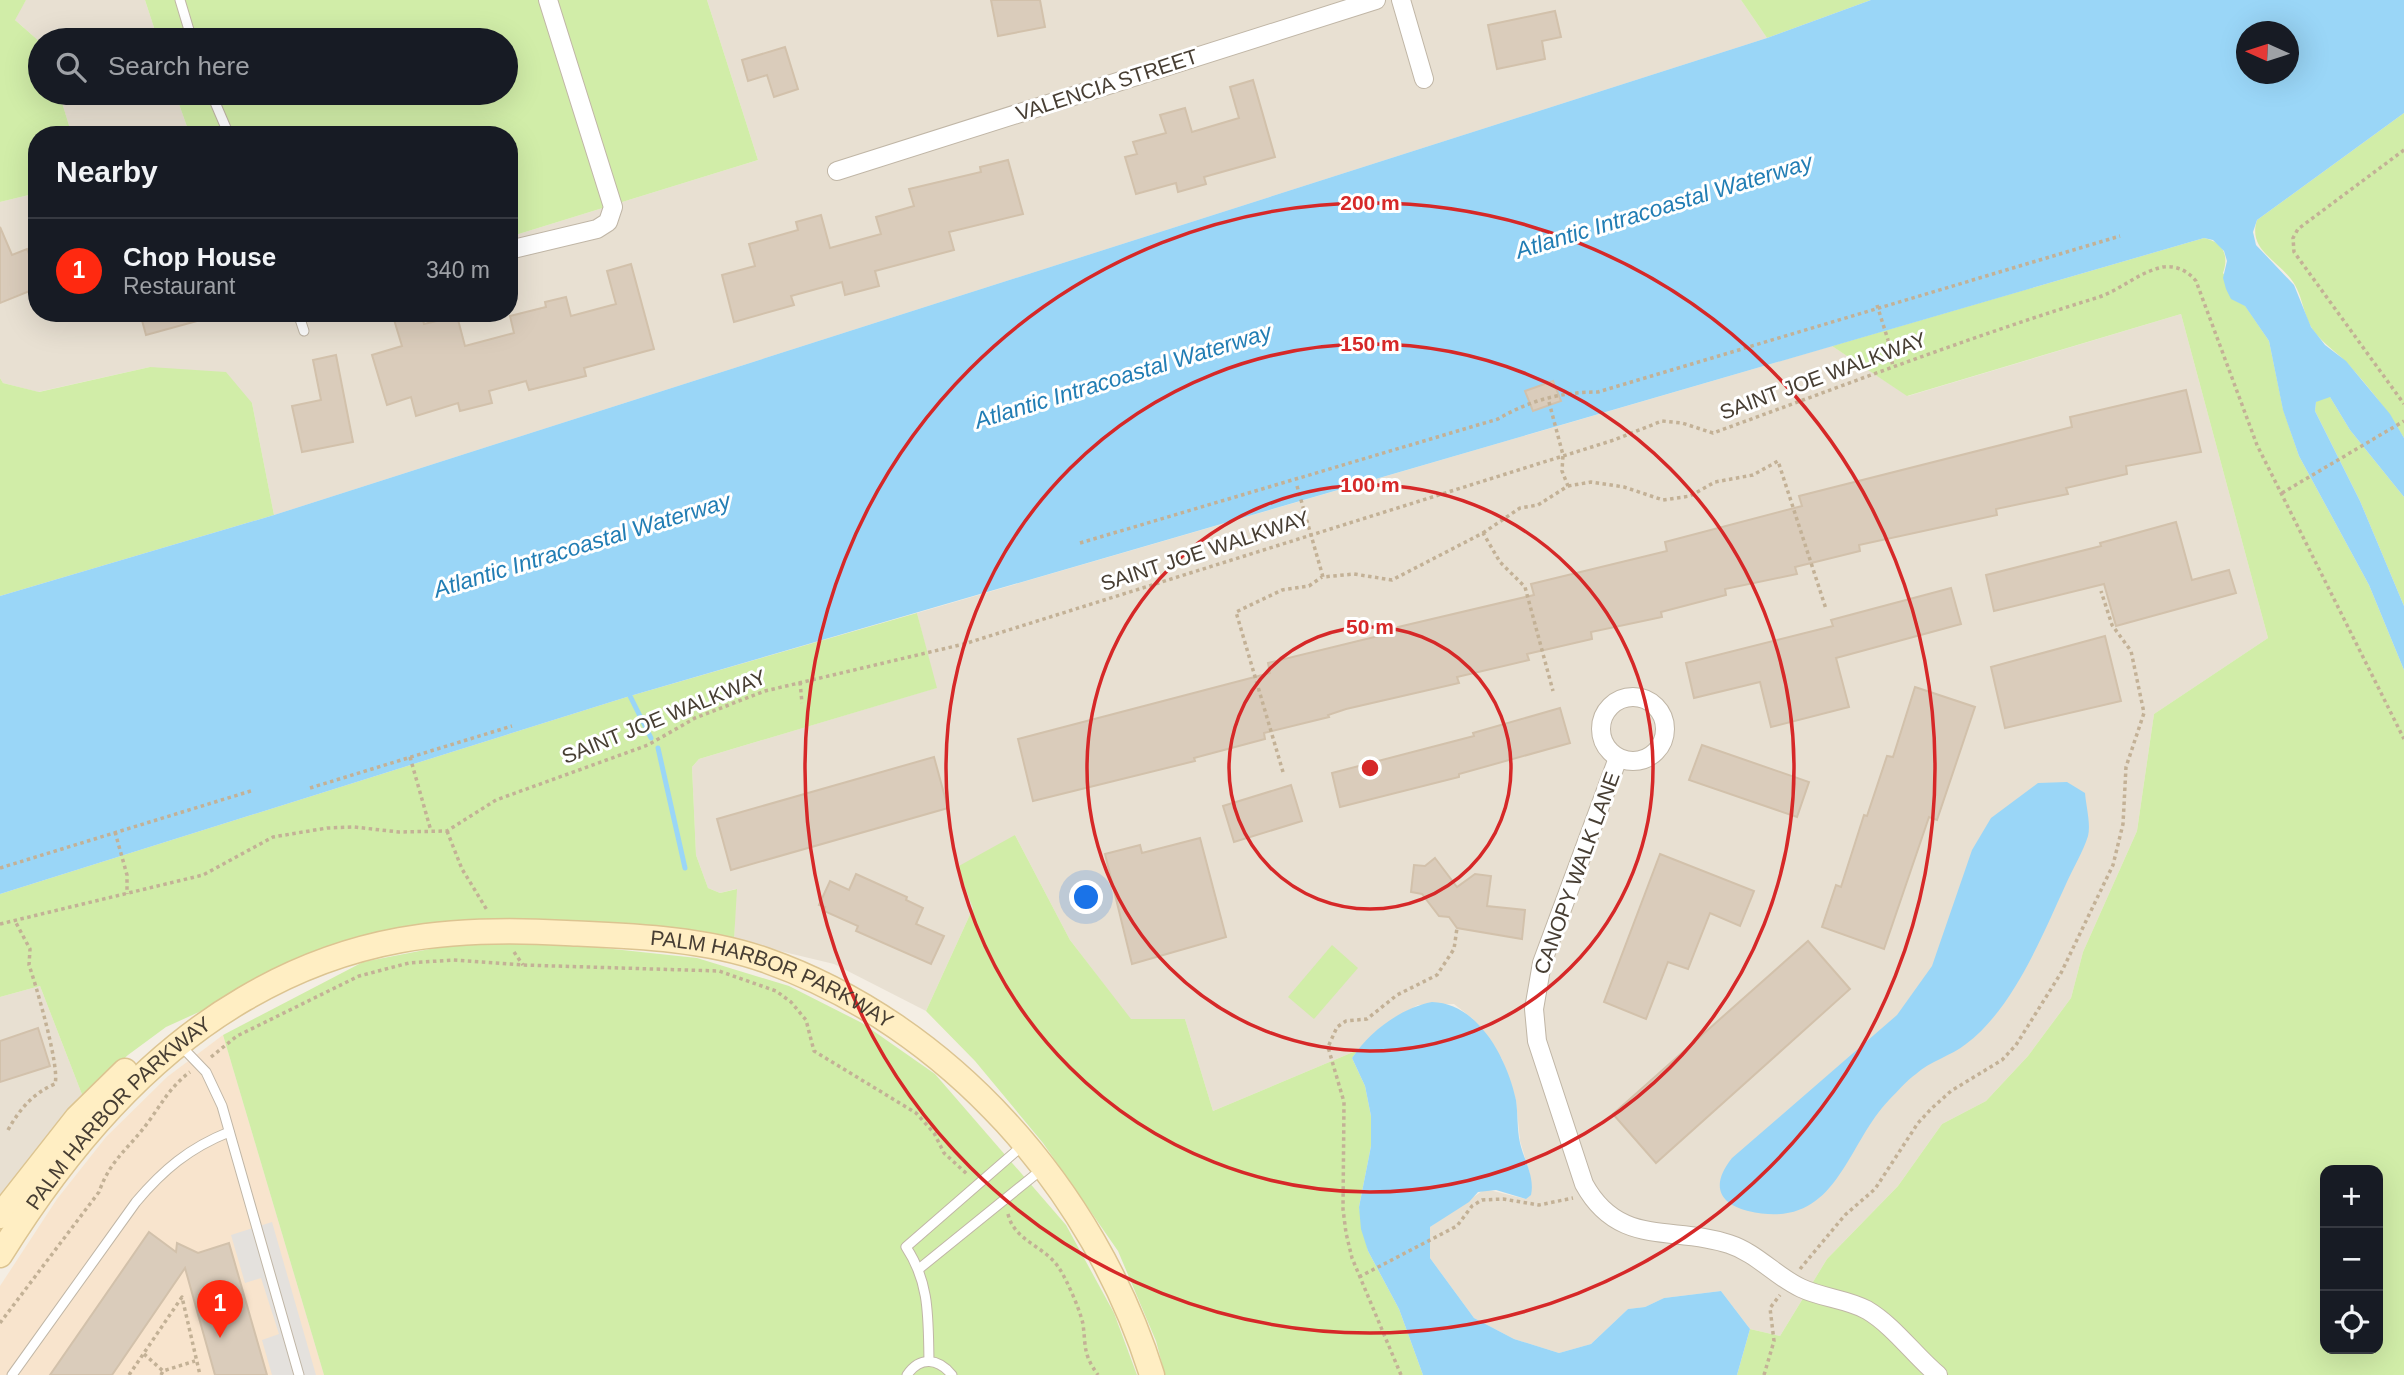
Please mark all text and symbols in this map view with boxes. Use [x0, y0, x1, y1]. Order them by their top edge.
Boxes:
north arrow [2236, 21, 2299, 84]
search box [28, 28, 518, 105]
street label: VALENCIA STREET [1013, 44, 1201, 125]
icon: search [52, 48, 90, 86]
text: Search here [108, 51, 250, 81]
water label: Atlantic Intracoastal Waterway [1511, 148, 1817, 264]
text: Nearby [56, 155, 158, 188]
text: 200 m [1340, 191, 1400, 214]
text: Chop House [123, 242, 276, 272]
text: 1 [73, 257, 85, 283]
text: 340 m [426, 257, 490, 283]
text: Restaurant [123, 273, 236, 299]
water label: Atlantic Intracoastal Waterway [970, 318, 1276, 434]
street label: SAINT JOE WALKWAY [1716, 327, 1929, 424]
text: 150 m [1340, 332, 1400, 355]
text: 100 m [1340, 473, 1400, 496]
water label: Atlantic Intracoastal Waterway [429, 487, 735, 603]
street label: SAINT JOE WALKWAY [1098, 506, 1312, 595]
text: 50 m [1346, 615, 1394, 638]
street label: SAINT JOE WALKWAY [558, 665, 769, 768]
centre of rings [1358, 756, 1382, 780]
street label: CANOPY WALK LANE [1529, 769, 1624, 977]
your location [1069, 880, 1103, 914]
street label: PALM HARBOR PARKWAY [649, 926, 898, 1032]
street label: PALM HARBOR PARKWAY [21, 1012, 215, 1214]
map controls [2320, 1165, 2383, 1354]
button: + [2320, 1165, 2383, 1228]
button: − [2320, 1228, 2383, 1291]
pin: 1 [197, 1280, 243, 1338]
button: locate [2320, 1291, 2383, 1354]

